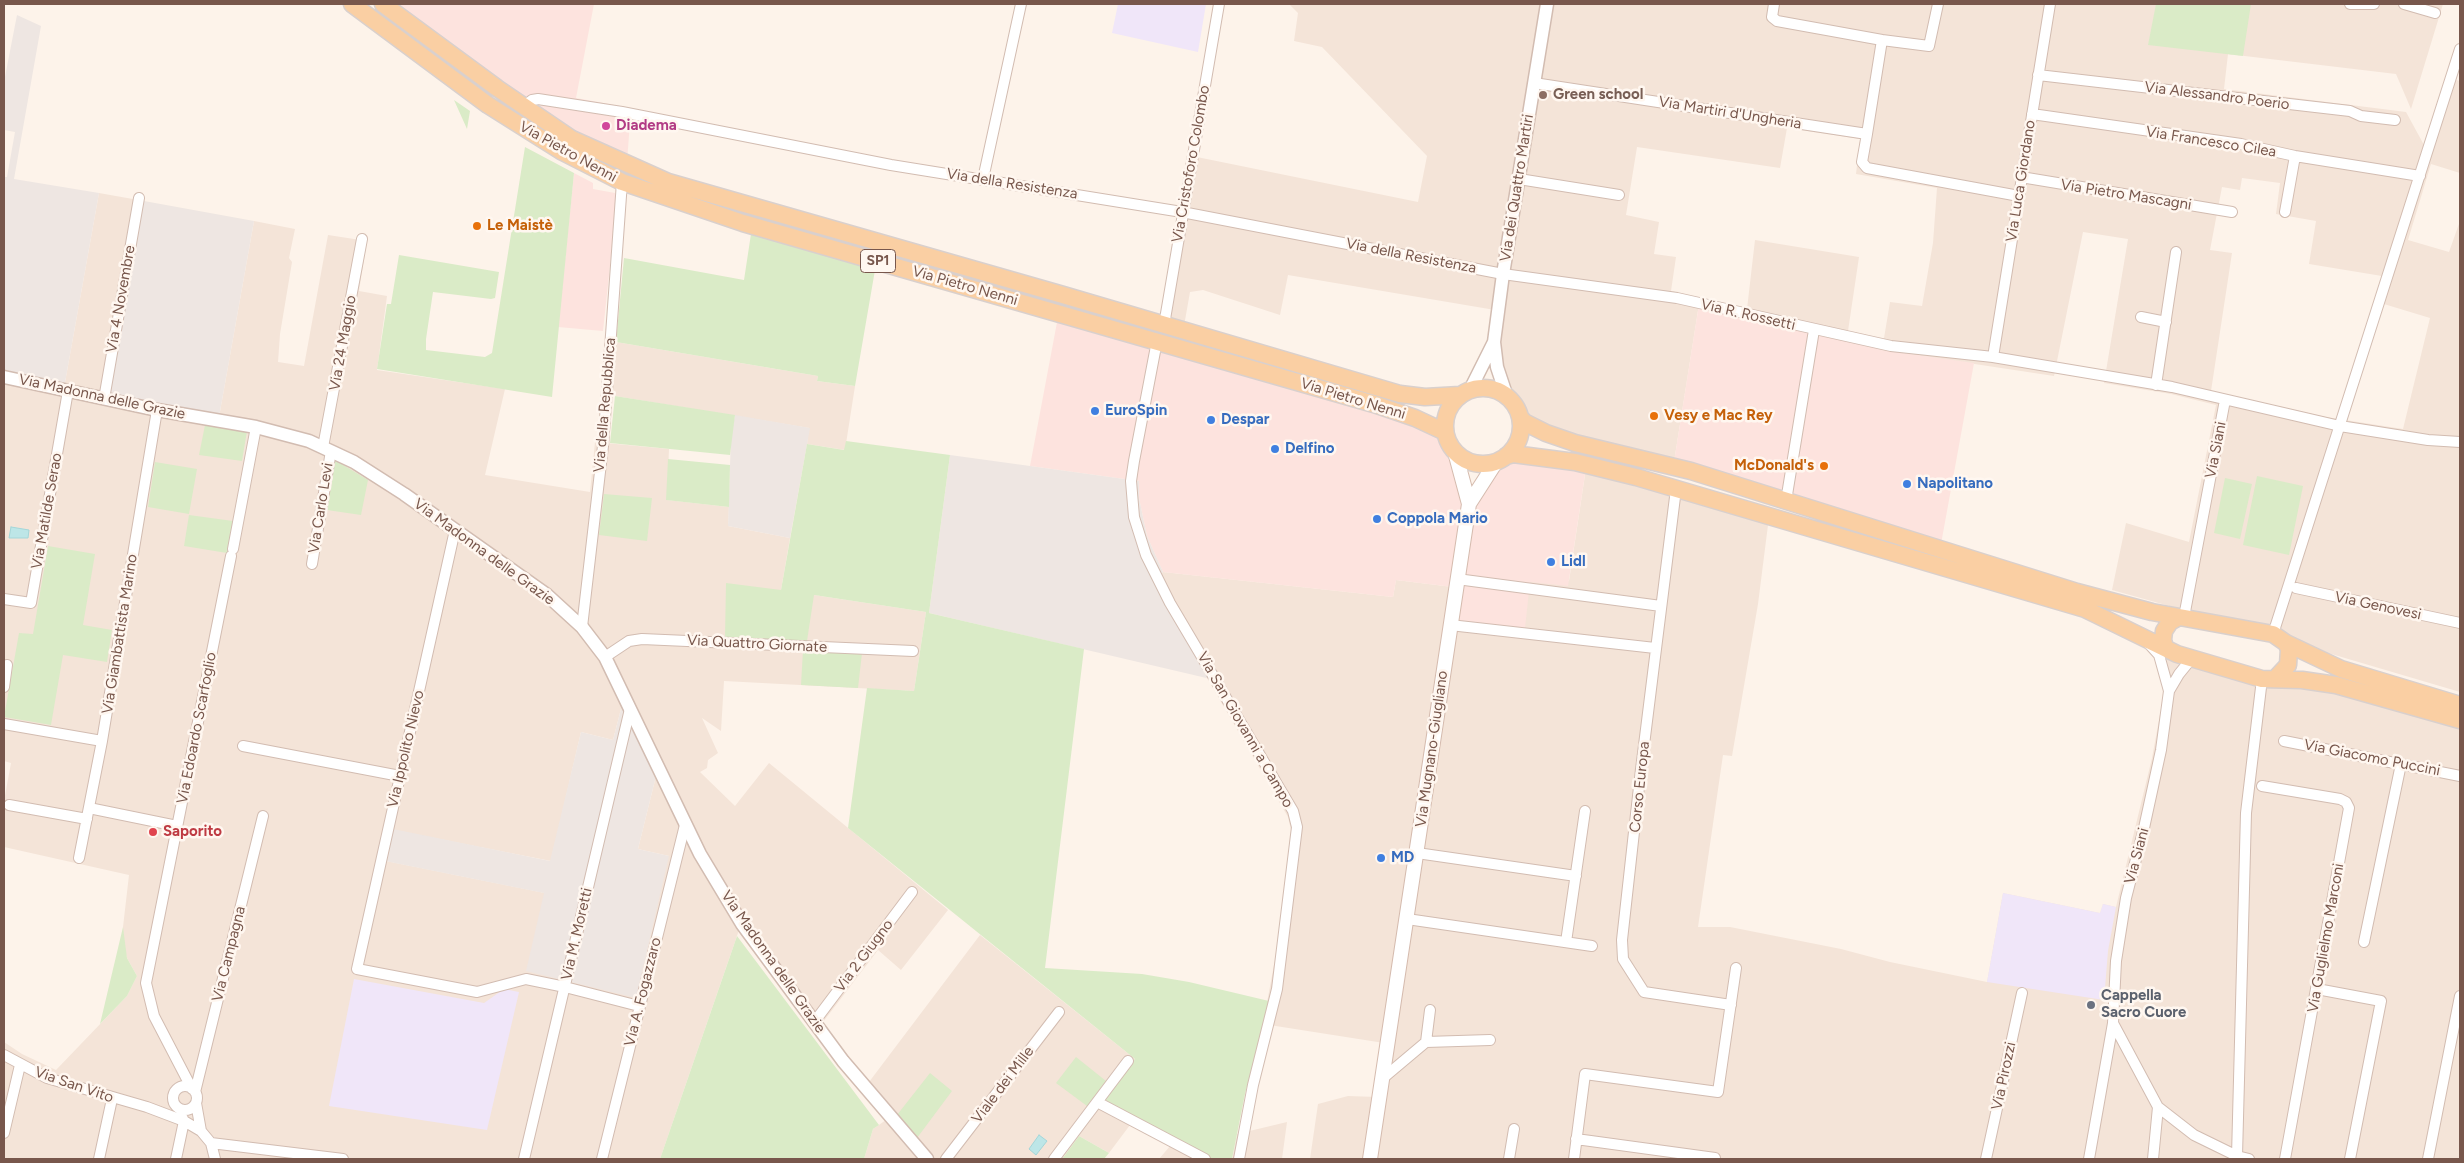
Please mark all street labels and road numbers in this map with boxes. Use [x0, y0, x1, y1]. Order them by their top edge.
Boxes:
street label: Via Alessandro Poerio [2144, 78, 2290, 114]
street label: Via Cristoforo Colombo [1168, 84, 1214, 244]
street label: Via Martiri d'Ungheria [1657, 93, 1803, 133]
street label: Via dei Quattro Martiri [1496, 113, 1538, 263]
street label: Via Pietro Nenni [516, 118, 620, 186]
street label: Via Luca Giordano [2002, 119, 2040, 243]
street label: Via Francesco Cilea [2145, 123, 2277, 161]
street label: Via della Resistenza [945, 165, 1079, 203]
street label: Via Pietro Mascagni [2059, 176, 2193, 214]
street label: Via della Resistenza [1344, 235, 1478, 277]
street label: Via 4 Novembre [103, 244, 139, 354]
road number: SP1 [860, 250, 896, 272]
street label: Via Pietro Nenni [910, 262, 1020, 310]
street label: Via 24 Maggio [326, 294, 360, 392]
street label: Via R. Rossetti [1699, 295, 1797, 335]
street label: Via della Repubblica [590, 337, 620, 473]
street label: Via Madonna delle Grazie [17, 371, 187, 423]
street label: Via Pietro Nenni [1298, 374, 1408, 424]
street label: Via Siani [2202, 420, 2230, 480]
street label: Via Matilde Serao [28, 452, 66, 570]
street label: Via Carlo Levi [305, 461, 337, 555]
street label: Via Madonna delle Grazie [410, 495, 558, 609]
street label: Via Giambattista Marino [98, 553, 142, 715]
street label: Via Genovesi [2333, 588, 2423, 624]
street label: Via Quattro Giornate [686, 631, 828, 657]
street label: Via San Giovanni a Campo [1193, 649, 1297, 811]
street label: Via Edoardo Scarfoglio [173, 651, 221, 805]
street label: Via Mugnano-Giugliano [1412, 670, 1452, 828]
street label: Via Ippolito Nievo [384, 689, 428, 809]
street label: Via Giacomo Puccini [2302, 736, 2442, 780]
street label: Corso Europa [1626, 741, 1654, 833]
street label: Via Siani [2121, 826, 2153, 886]
street label: Via Guglielmo Marconi [2304, 862, 2348, 1014]
street label: Via M. Moretti [558, 886, 596, 982]
street label: Via Madonna delle Grazie [717, 887, 829, 1037]
street label: Via Campagna [208, 904, 250, 1004]
street label: Via 2 Giugno [831, 916, 897, 996]
street label: Via A. Fogazzaro [621, 936, 665, 1048]
street label: Via Pirozzi [1988, 1040, 2020, 1112]
street label: Viale dei Mille [968, 1043, 1038, 1127]
street label: Via San Vito [32, 1063, 116, 1107]

